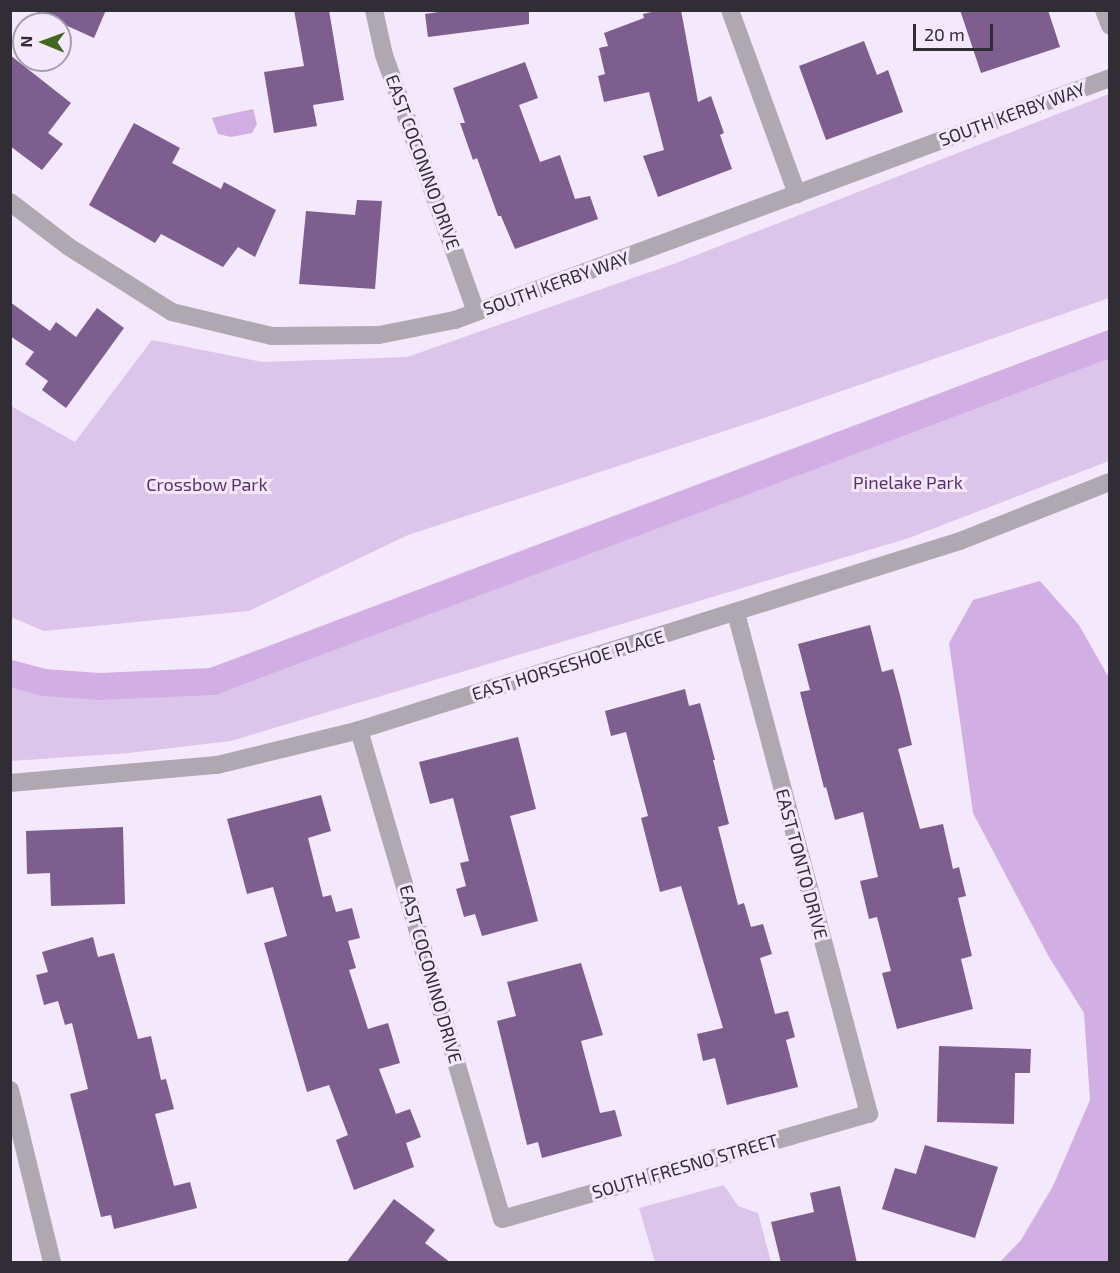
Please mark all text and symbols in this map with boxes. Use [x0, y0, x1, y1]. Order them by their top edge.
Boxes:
north arrow [12, 12, 72, 72]
scale bar [916, 12, 996, 50]
text: 20 m [924, 23, 965, 45]
text: N [16, 36, 35, 48]
street label: EAST COCONINO DRIVE [381, 71, 465, 253]
street label: SOUTH KERBY WAY [936, 77, 1088, 151]
street label: SOUTH KERBY WAY [480, 246, 632, 320]
park label: Pinelake Park [853, 471, 963, 493]
park label: Crossbow Park [146, 473, 268, 495]
street label: EAST HORSESHOE PLACE [469, 625, 667, 705]
street label: EAST TONTO DRIVE [771, 786, 833, 942]
street label: EAST COCONINO DRIVE [395, 882, 467, 1066]
street label: SOUTH FRESNO STREET [589, 1129, 781, 1203]

